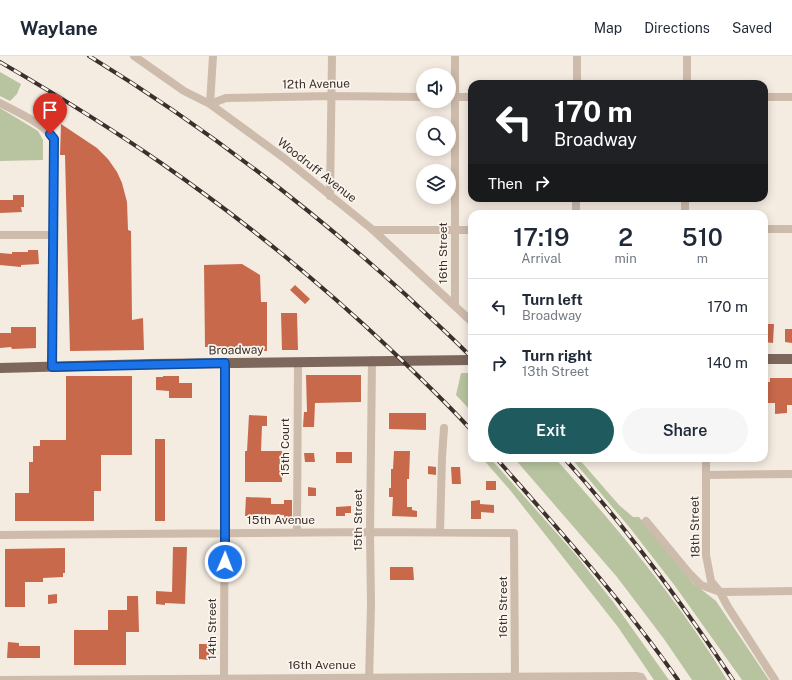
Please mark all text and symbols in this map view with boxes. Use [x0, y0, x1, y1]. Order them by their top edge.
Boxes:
text: Waylane [20, 17, 98, 39]
text: Map [594, 20, 622, 36]
text: Directions [644, 20, 710, 36]
text: Saved [732, 20, 772, 36]
map controls [416, 68, 456, 204]
button: sound [416, 68, 456, 108]
street label: 12th Avenue [282, 76, 350, 92]
pin [33, 93, 67, 134]
text: 170 m [554, 95, 633, 128]
icon: left [488, 96, 540, 148]
icon: arrive [39, 99, 61, 121]
button: search [416, 116, 456, 156]
text: Broadway [554, 129, 637, 150]
street label: Woodruff Avenue [275, 135, 360, 205]
button: layers [416, 164, 456, 204]
icon: right [531, 172, 553, 194]
text: Then [488, 175, 523, 192]
street label: 16th Street [436, 222, 450, 284]
text: 17:19 [513, 223, 569, 251]
text: 2 [618, 223, 633, 251]
text: 510 [682, 223, 723, 251]
text: Arrival [521, 251, 561, 266]
text: min [615, 251, 637, 266]
text: m [697, 251, 708, 266]
text: Turn left [522, 291, 583, 308]
icon: left [488, 296, 510, 318]
text: 170 m [707, 298, 748, 315]
text: Broadway [522, 308, 582, 323]
street label: Broadway [208, 343, 264, 357]
text: Turn right [522, 347, 592, 364]
icon: right [488, 352, 510, 374]
text: 140 m [707, 354, 748, 371]
text: 13th Street [522, 364, 589, 379]
button: Exit [488, 408, 614, 454]
button: Share [622, 408, 748, 454]
street label: 15th Court [278, 418, 292, 476]
street label: 15th Street [351, 489, 365, 551]
street label: 18th Street [687, 495, 703, 558]
street label: 15th Avenue [247, 513, 315, 527]
position arrow [204, 541, 246, 583]
street label: 16th Street [496, 576, 510, 638]
street label: 14th Street [205, 598, 219, 660]
street label: 16th Avenue [288, 658, 356, 672]

